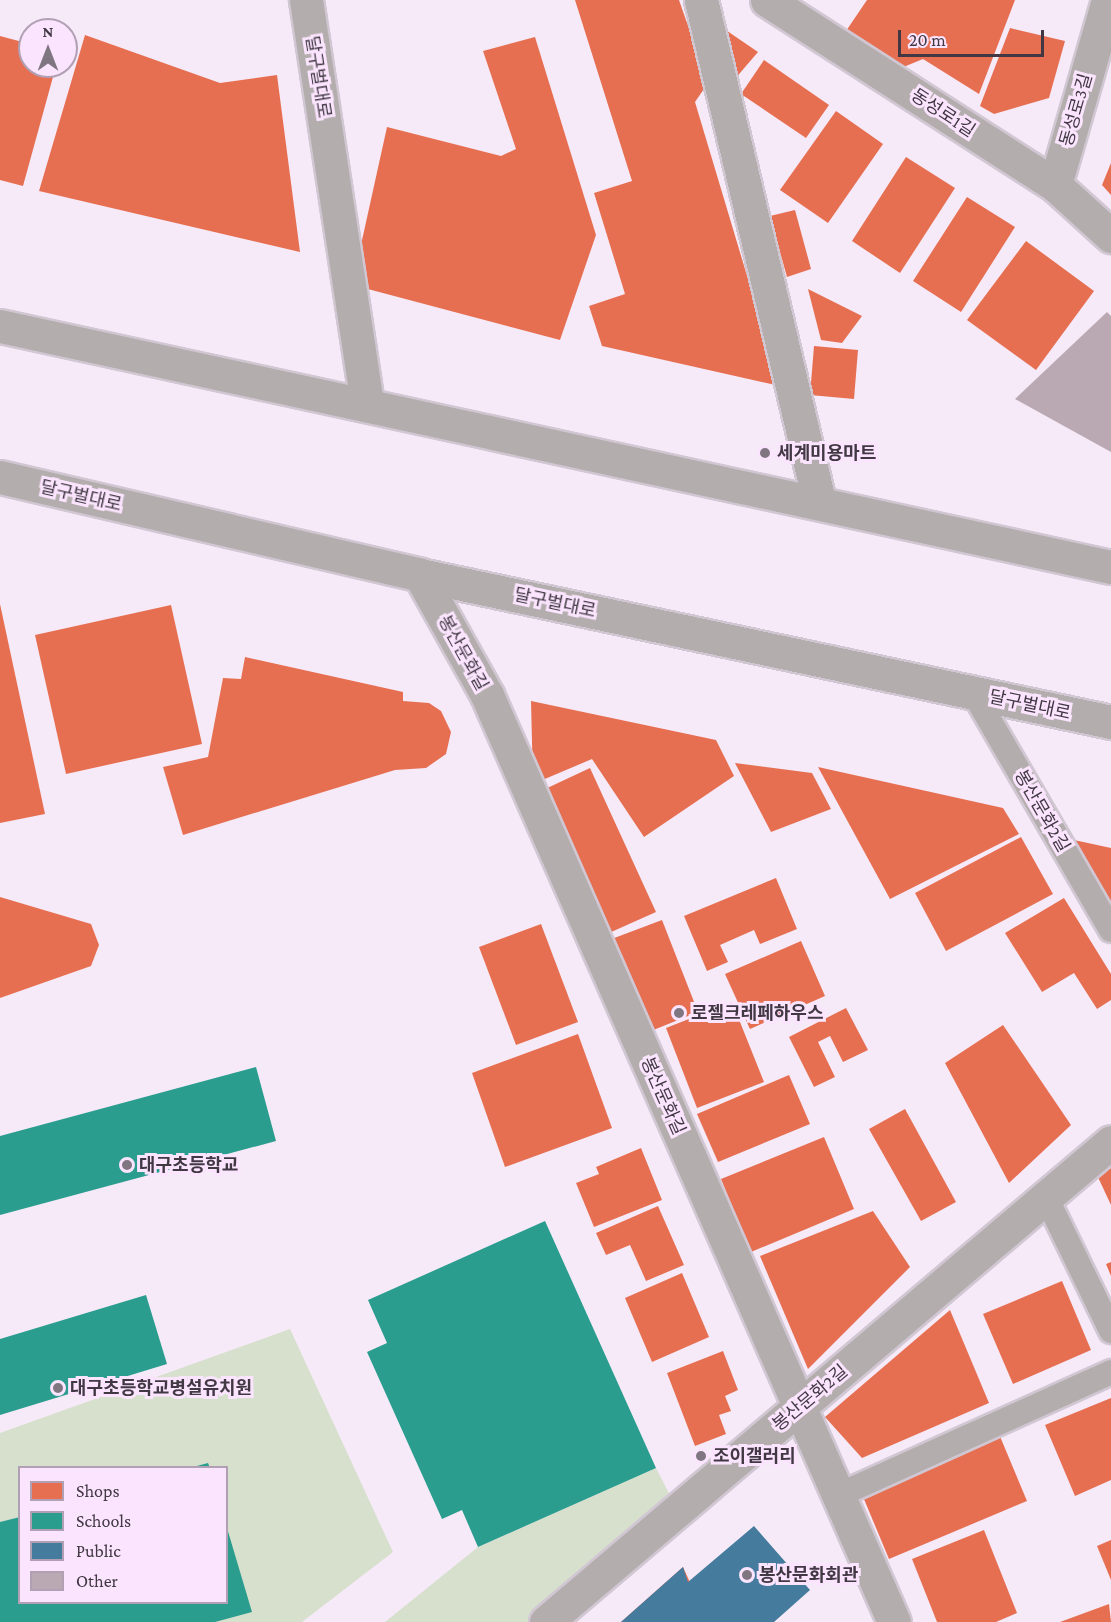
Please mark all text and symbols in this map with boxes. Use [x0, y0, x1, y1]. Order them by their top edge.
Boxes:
north arrow [18, 18, 78, 78]
scale bar [901, 18, 1046, 56]
text: N [43, 23, 53, 40]
text: 20 m [909, 30, 946, 50]
street label: 달구벌대로 [301, 34, 335, 120]
street label: 동성로3길 [1055, 71, 1097, 149]
street label: 동성로1길 [907, 84, 979, 142]
place label: 세계미용마트 [777, 442, 876, 464]
marker: 세계미용마트 [758, 446, 772, 460]
street label: 달구벌대로 [38, 476, 124, 516]
street label: 달구벌대로 [512, 584, 598, 622]
street label: 봉산문화길 [433, 612, 493, 694]
street label: 달구벌대로 [987, 686, 1073, 724]
street label: 봉산문화2길 [1010, 766, 1074, 856]
place label: 로젤크레페하우스 [691, 1002, 823, 1024]
marker: 로젤크레페하우스 [672, 1006, 686, 1020]
street label: 봉산문화길 [636, 1054, 690, 1138]
place label: 대구초등학교 [139, 1154, 238, 1176]
marker: 대구초등학교 [120, 1158, 134, 1172]
street label: 봉산문화2길 [768, 1360, 852, 1436]
place label: 대구초등학교병설유치원 [70, 1377, 252, 1399]
marker: 대구초등학교병설유치원 [51, 1381, 65, 1395]
place label: 조이갤러리 [713, 1445, 796, 1467]
marker: 조이갤러리 [694, 1449, 708, 1463]
legend [18, 1466, 228, 1604]
text: Shops [76, 1481, 120, 1501]
text: Schools [76, 1511, 131, 1531]
text: Public [76, 1541, 121, 1561]
place label: 봉산문화회관 [759, 1564, 858, 1586]
marker: 봉산문화회관 [740, 1568, 754, 1582]
text: Other [76, 1571, 118, 1591]

